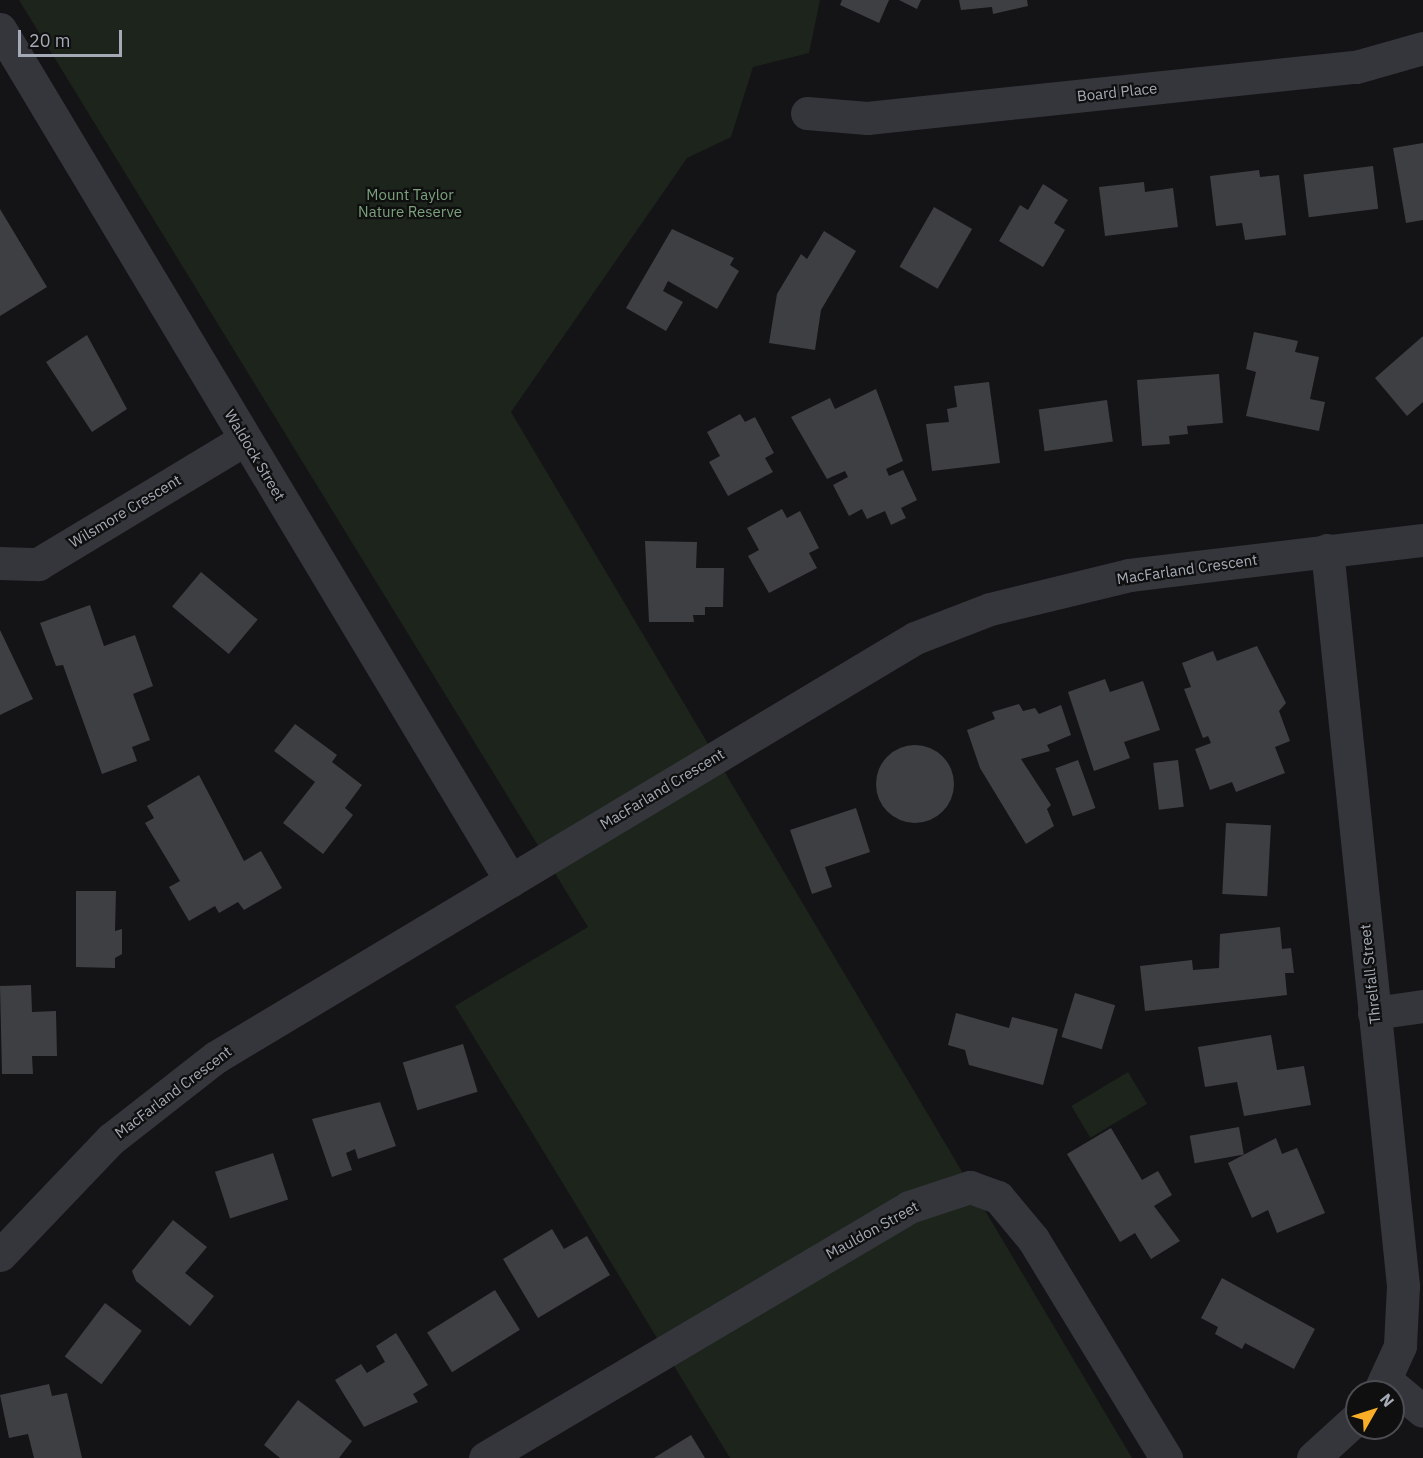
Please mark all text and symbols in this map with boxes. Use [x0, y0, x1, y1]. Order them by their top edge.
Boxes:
scale bar [21, 18, 124, 56]
text: 20 m [29, 29, 71, 52]
street label: Board Place [1076, 79, 1158, 105]
park label: Mount Taylor Nature Reserve [358, 185, 462, 220]
street label: Waldock Street [221, 406, 289, 504]
street label: Wilsmore Crescent [66, 471, 184, 551]
street label: MacFarland Crescent [1116, 550, 1258, 588]
street label: MacFarland Crescent [597, 745, 727, 833]
street label: Threlfall Street [1356, 923, 1384, 1025]
street label: MacFarland Crescent [111, 1042, 235, 1142]
street label: Mauldon Street [823, 1197, 921, 1263]
north arrow [1345, 1380, 1405, 1440]
text: N [1376, 1389, 1399, 1411]

